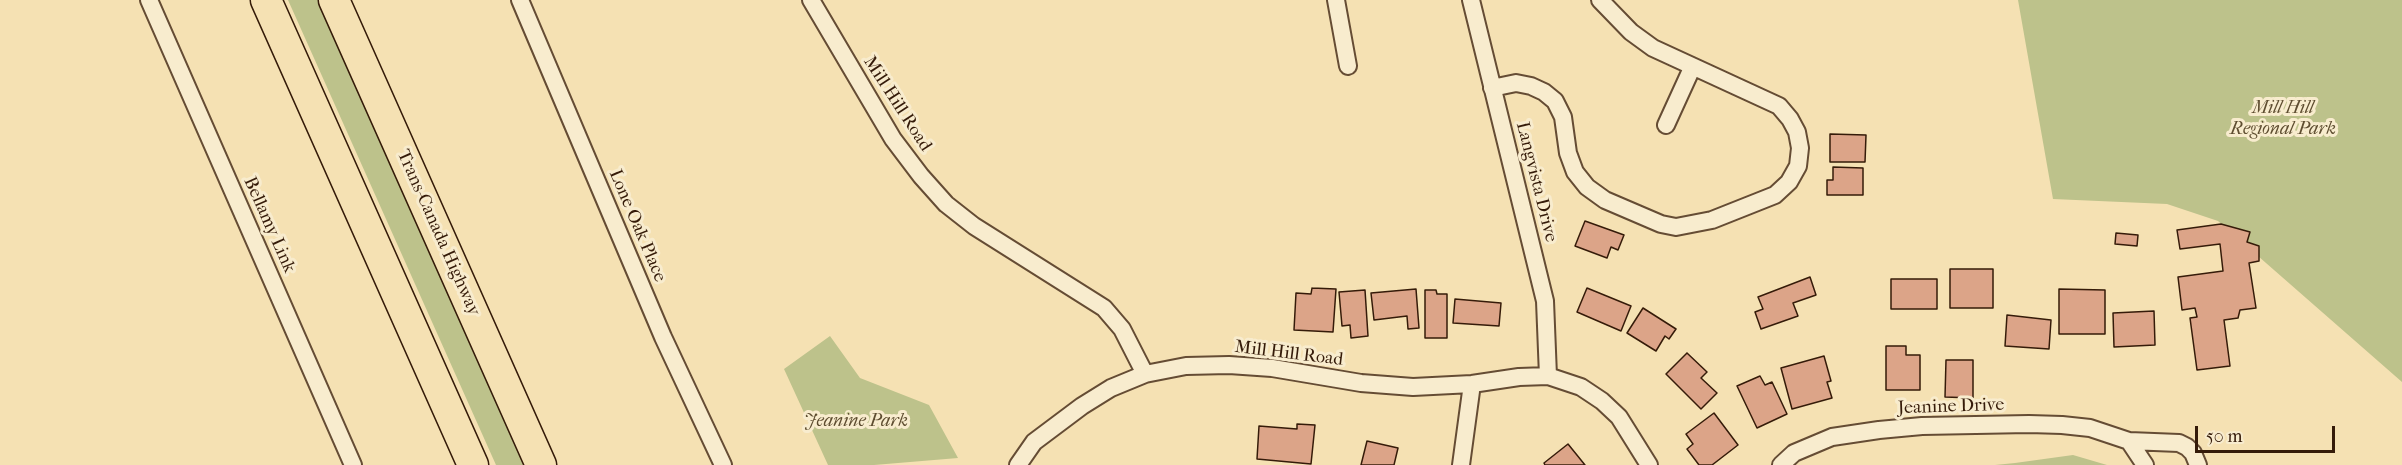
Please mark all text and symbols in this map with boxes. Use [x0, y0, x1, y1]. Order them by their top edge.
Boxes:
street label: Mill Hill Road [858, 52, 936, 156]
park label: Mill Hill Regional Park [2230, 98, 2336, 140]
street label: Langvista Drive [1511, 120, 1561, 244]
street label: Trans-Canada Highway [392, 147, 484, 319]
street label: Lone Oak Place [604, 167, 670, 285]
street label: Bellamy Link [238, 174, 300, 276]
street label: Mill Hill Road [1234, 337, 1344, 371]
street label: Jeanine Drive [1897, 394, 2005, 420]
park label: Jeanine Park [804, 411, 908, 433]
scale bar [2198, 414, 2338, 452]
text: 50 m [2206, 426, 2242, 447]

